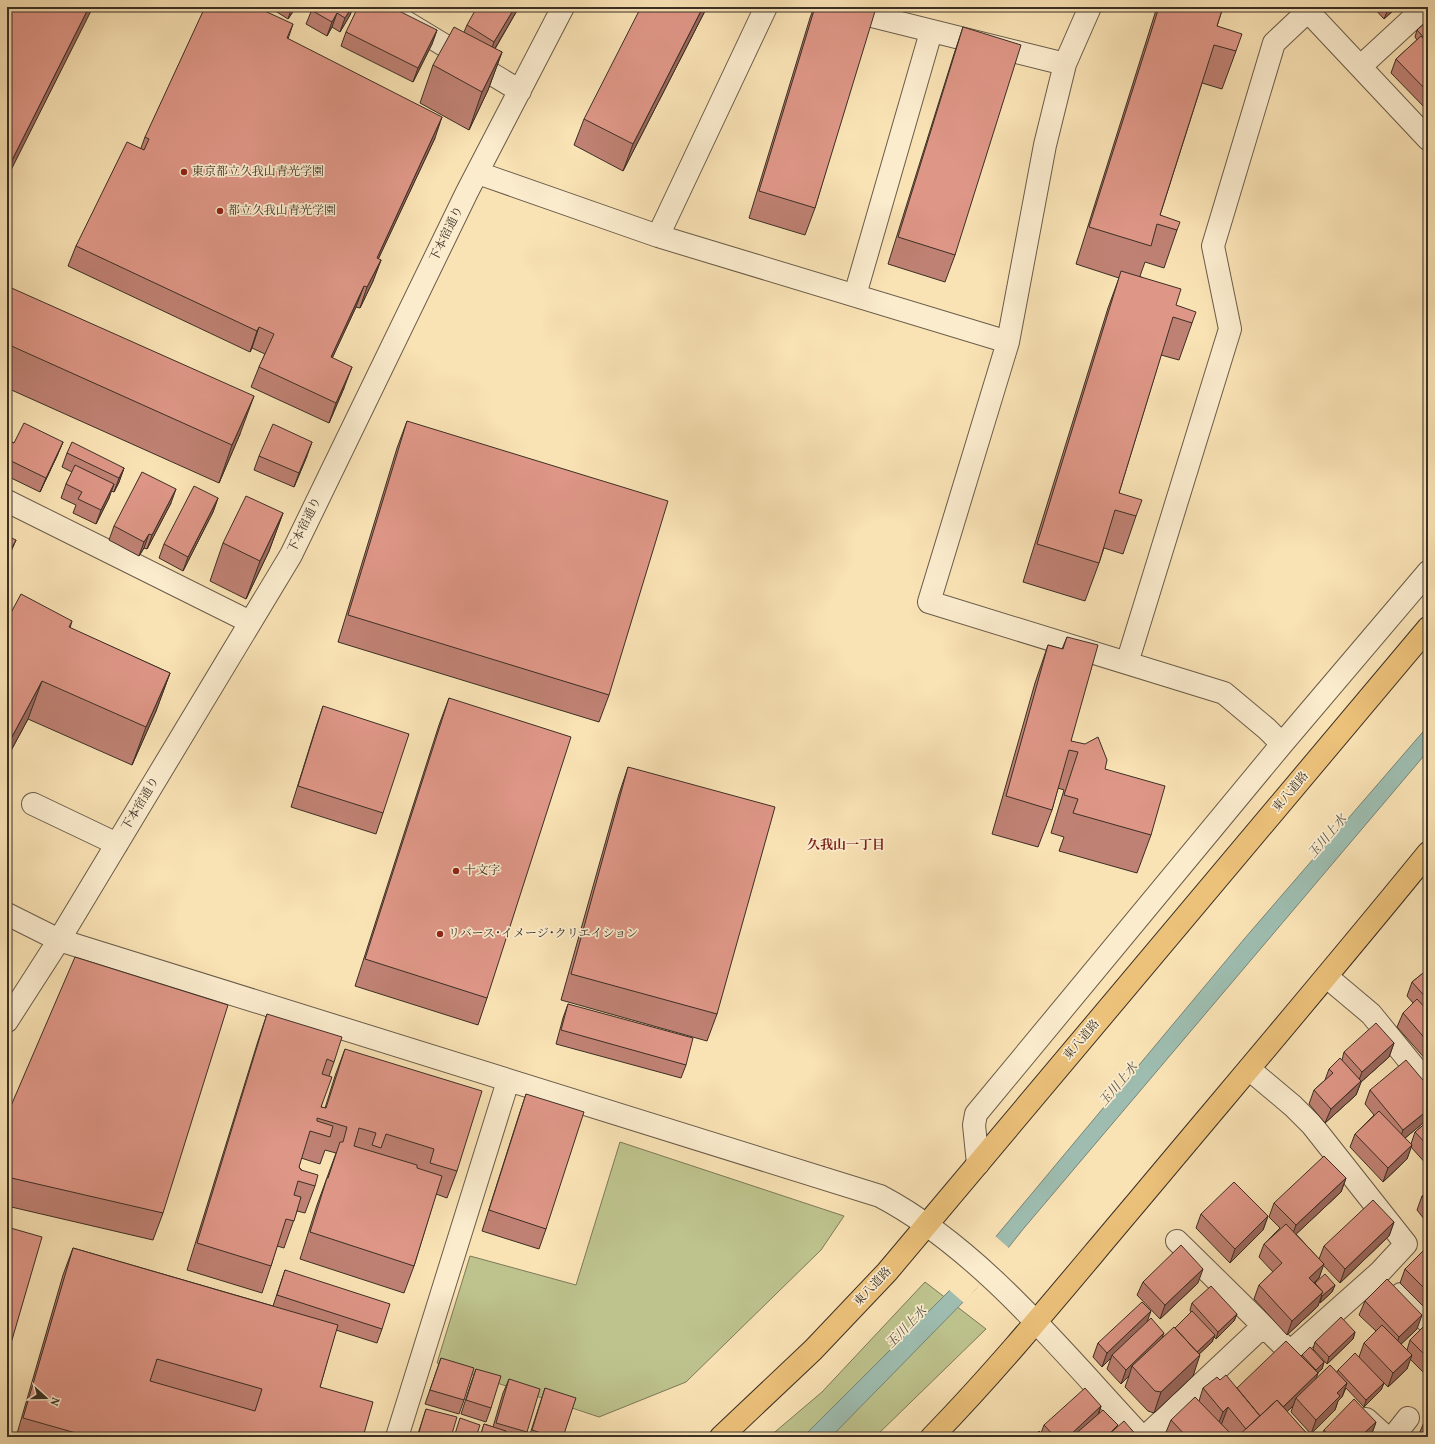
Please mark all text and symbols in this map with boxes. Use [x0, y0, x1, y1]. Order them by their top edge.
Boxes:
place label: 東京都立久我山青光学園 [192, 164, 324, 180]
marker: 東京都立久我山青光学園 [179, 167, 189, 177]
place label: 都立久我山青光学園 [228, 203, 336, 219]
street label: 下本宿通り [427, 204, 467, 264]
marker: 都立久我山青光学園 [215, 206, 225, 216]
street label: 下本宿通り [285, 495, 325, 555]
street label: 東八道路 [1269, 768, 1313, 816]
street label: 下本宿通り [119, 774, 163, 834]
water label: 玉川上水 [1304, 810, 1353, 863]
district label: 久我山一丁目 [807, 837, 885, 855]
place label: 十文字 [464, 863, 500, 879]
marker: 十文字 [451, 866, 461, 876]
place label: リバース･イメージ･クリエイション [448, 926, 638, 942]
marker: リバース･イメージ･クリエイション [435, 929, 445, 939]
street label: 東八道路 [1060, 1016, 1104, 1064]
water label: 玉川上水 [1095, 1058, 1144, 1111]
street label: 東八道路 [851, 1264, 895, 1310]
water label: 玉川上水 [882, 1302, 933, 1353]
north arrow [26, 1378, 66, 1418]
text: N [46, 1395, 62, 1407]

